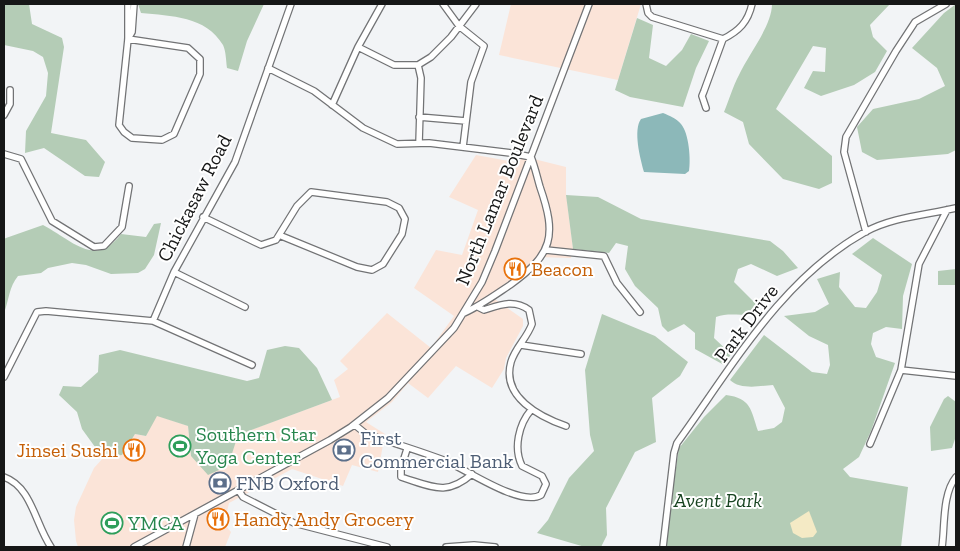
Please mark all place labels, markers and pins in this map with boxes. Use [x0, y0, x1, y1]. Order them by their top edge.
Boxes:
restaurant icon: Beacon [503, 257, 527, 281]
place label: Beacon [531, 257, 594, 281]
place label: Southern Star Yoga Center [195, 422, 317, 469]
place label: First Commercial Bank [360, 426, 514, 473]
sports icon: Southern Star Yoga Center [168, 434, 192, 458]
place label: Jinsei Sushi [16, 438, 118, 462]
restaurant icon: Jinsei Sushi [122, 438, 146, 462]
bank icon: First Commercial Bank [332, 438, 356, 462]
bank icon: FNB Oxford [208, 471, 232, 495]
place label: FNB Oxford [236, 471, 339, 495]
restaurant icon: Handy Andy Grocery [206, 507, 230, 531]
place label: Handy Andy Grocery [234, 507, 414, 531]
sports icon: YMCA [100, 511, 124, 535]
place label: YMCA [127, 511, 185, 535]

